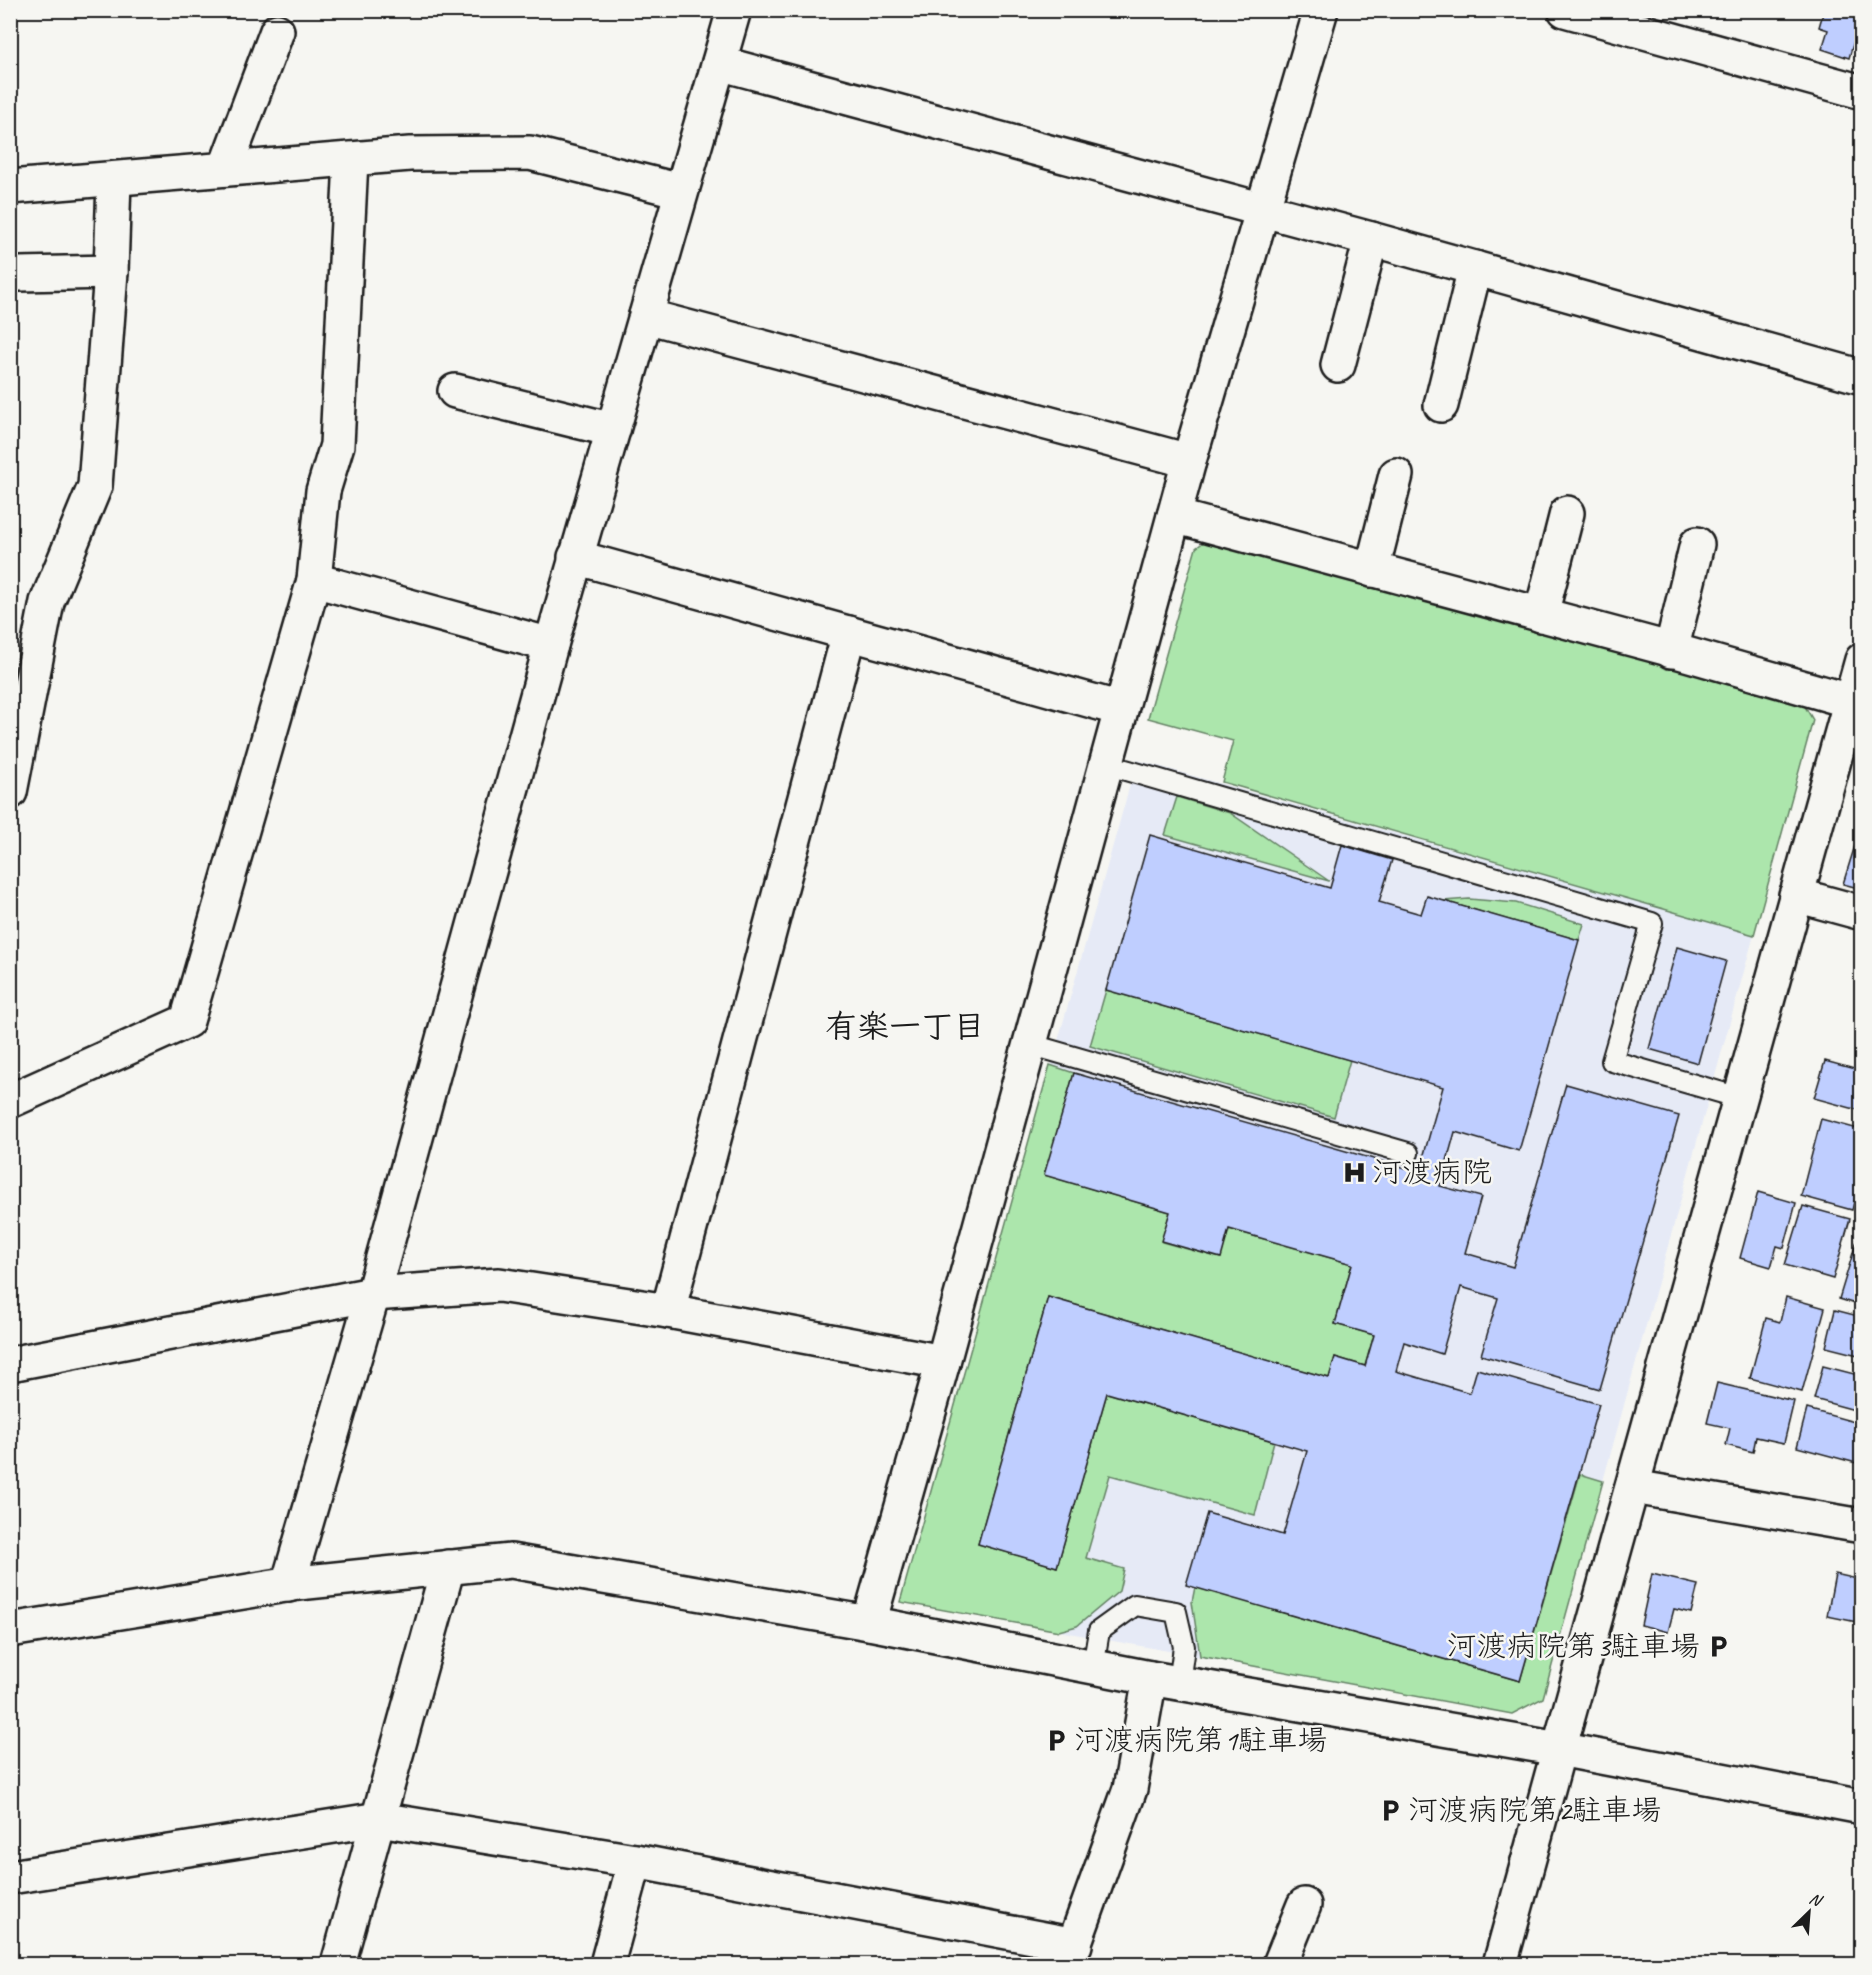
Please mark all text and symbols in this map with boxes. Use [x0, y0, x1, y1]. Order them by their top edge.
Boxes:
district label: 有楽一丁目 [825, 1006, 985, 1047]
place label: 河渡病院 [1372, 1153, 1492, 1191]
hospital icon: 河渡病院 [1341, 1159, 1367, 1185]
place label: 河渡病院第3駐車場 [1447, 1627, 1700, 1665]
parking icon: 河渡病院第3駐車場 [1705, 1633, 1731, 1659]
place label: 河渡病院第1駐車場 [1074, 1721, 1328, 1759]
parking icon: 河渡病院第1駐車場 [1043, 1727, 1069, 1753]
place label: 河渡病院第2駐車場 [1408, 1791, 1662, 1829]
parking icon: 河渡病院第2駐車場 [1377, 1797, 1403, 1823]
north arrow [1779, 1882, 1839, 1942]
text: N [1806, 1888, 1826, 1912]

